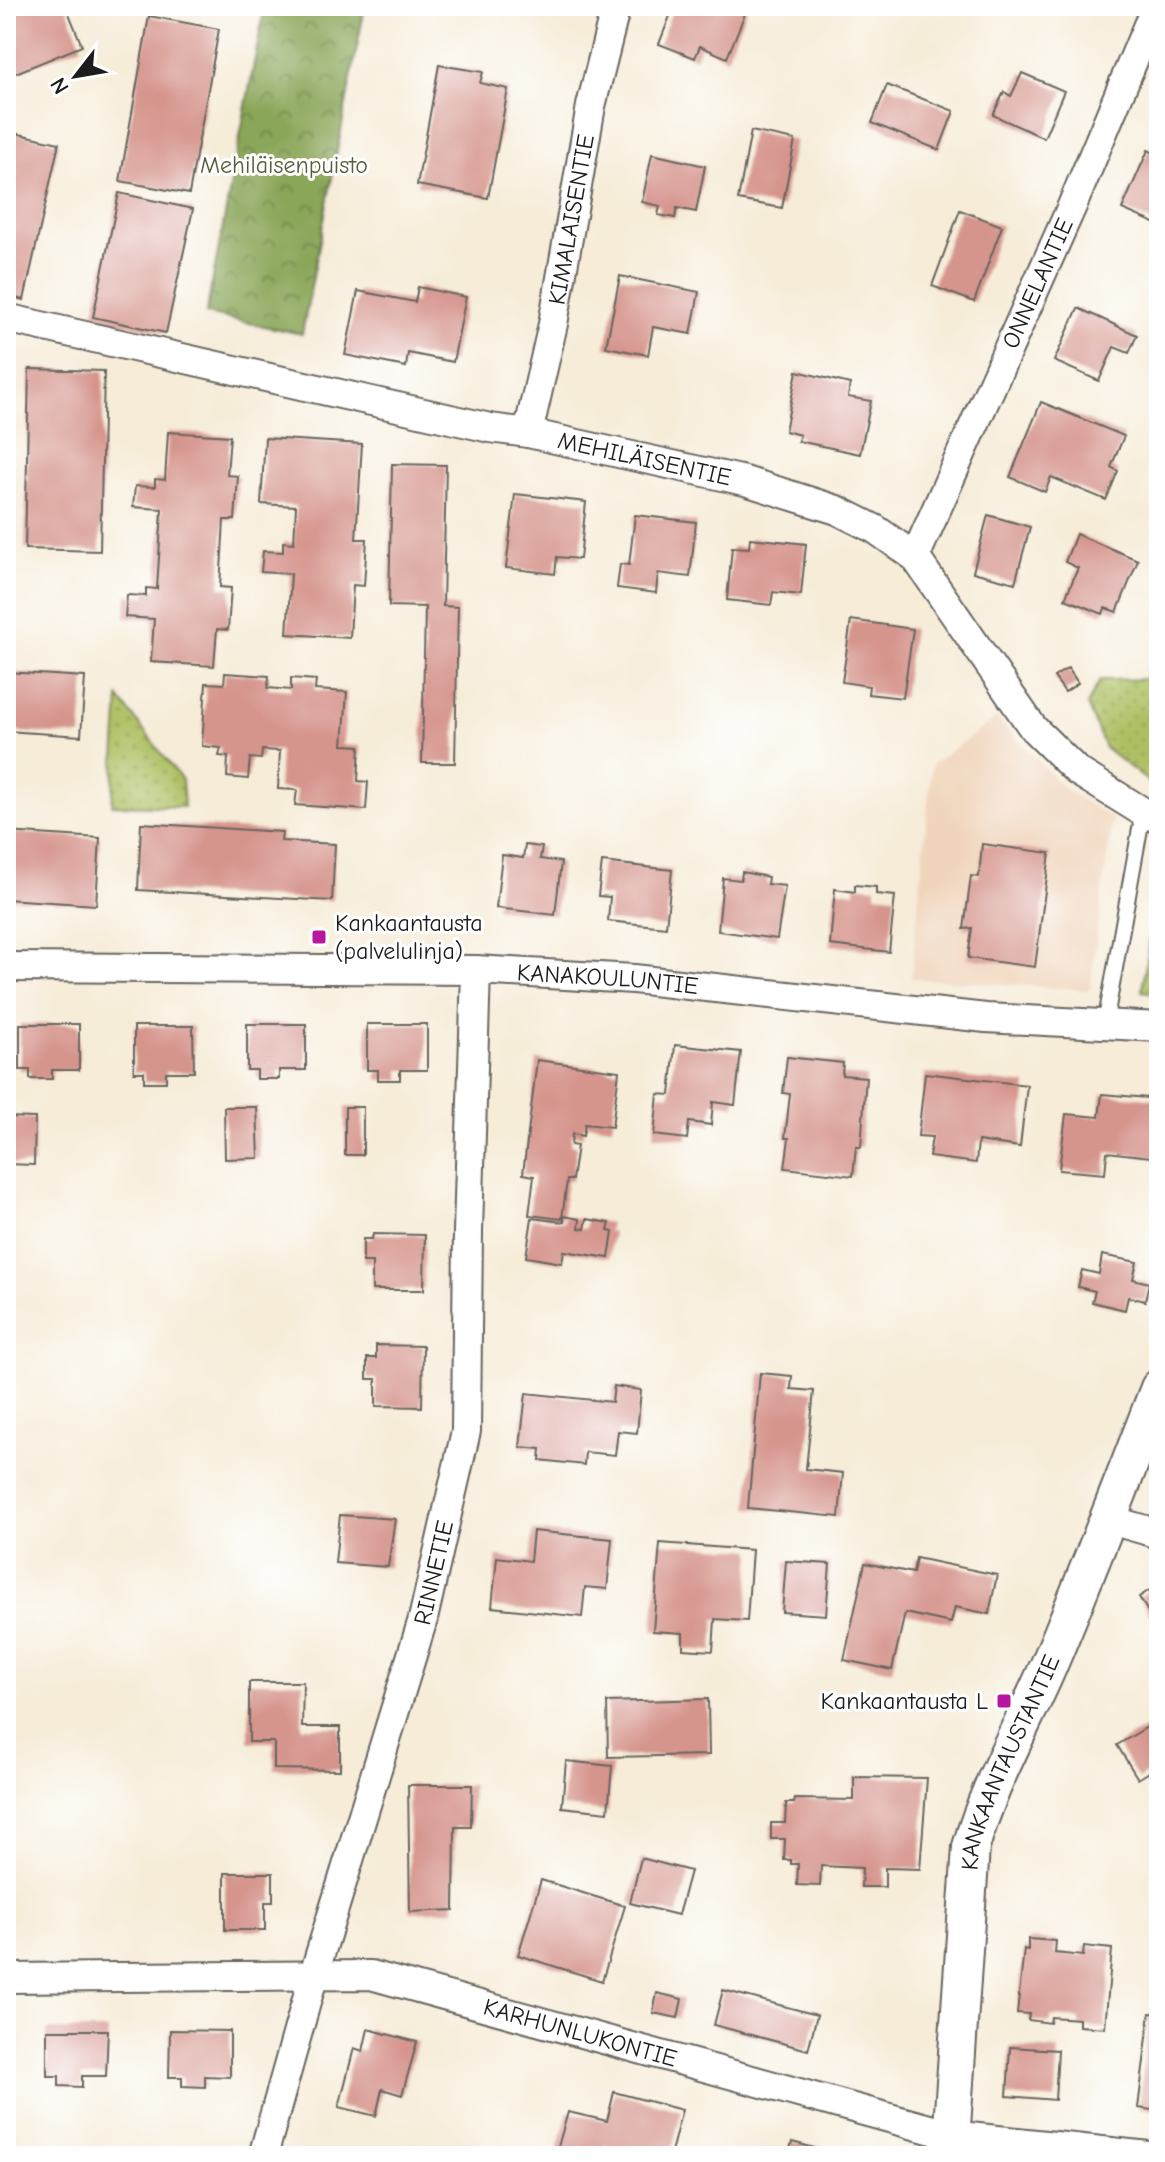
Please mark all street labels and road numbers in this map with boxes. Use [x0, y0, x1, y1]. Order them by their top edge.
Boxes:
street label: KIMALAISENTIE [543, 132, 600, 307]
street label: ONNELANTIE [996, 214, 1079, 353]
street label: MEHILÄISENTIE [555, 426, 734, 492]
street label: KANAKOULUNTIE [516, 958, 700, 1000]
street label: RINNETIE [408, 1518, 459, 1627]
street label: KANKAANTAUSTANTIE [955, 1651, 1066, 1871]
street label: KARHUNLUKONTIE [480, 1993, 680, 2073]

